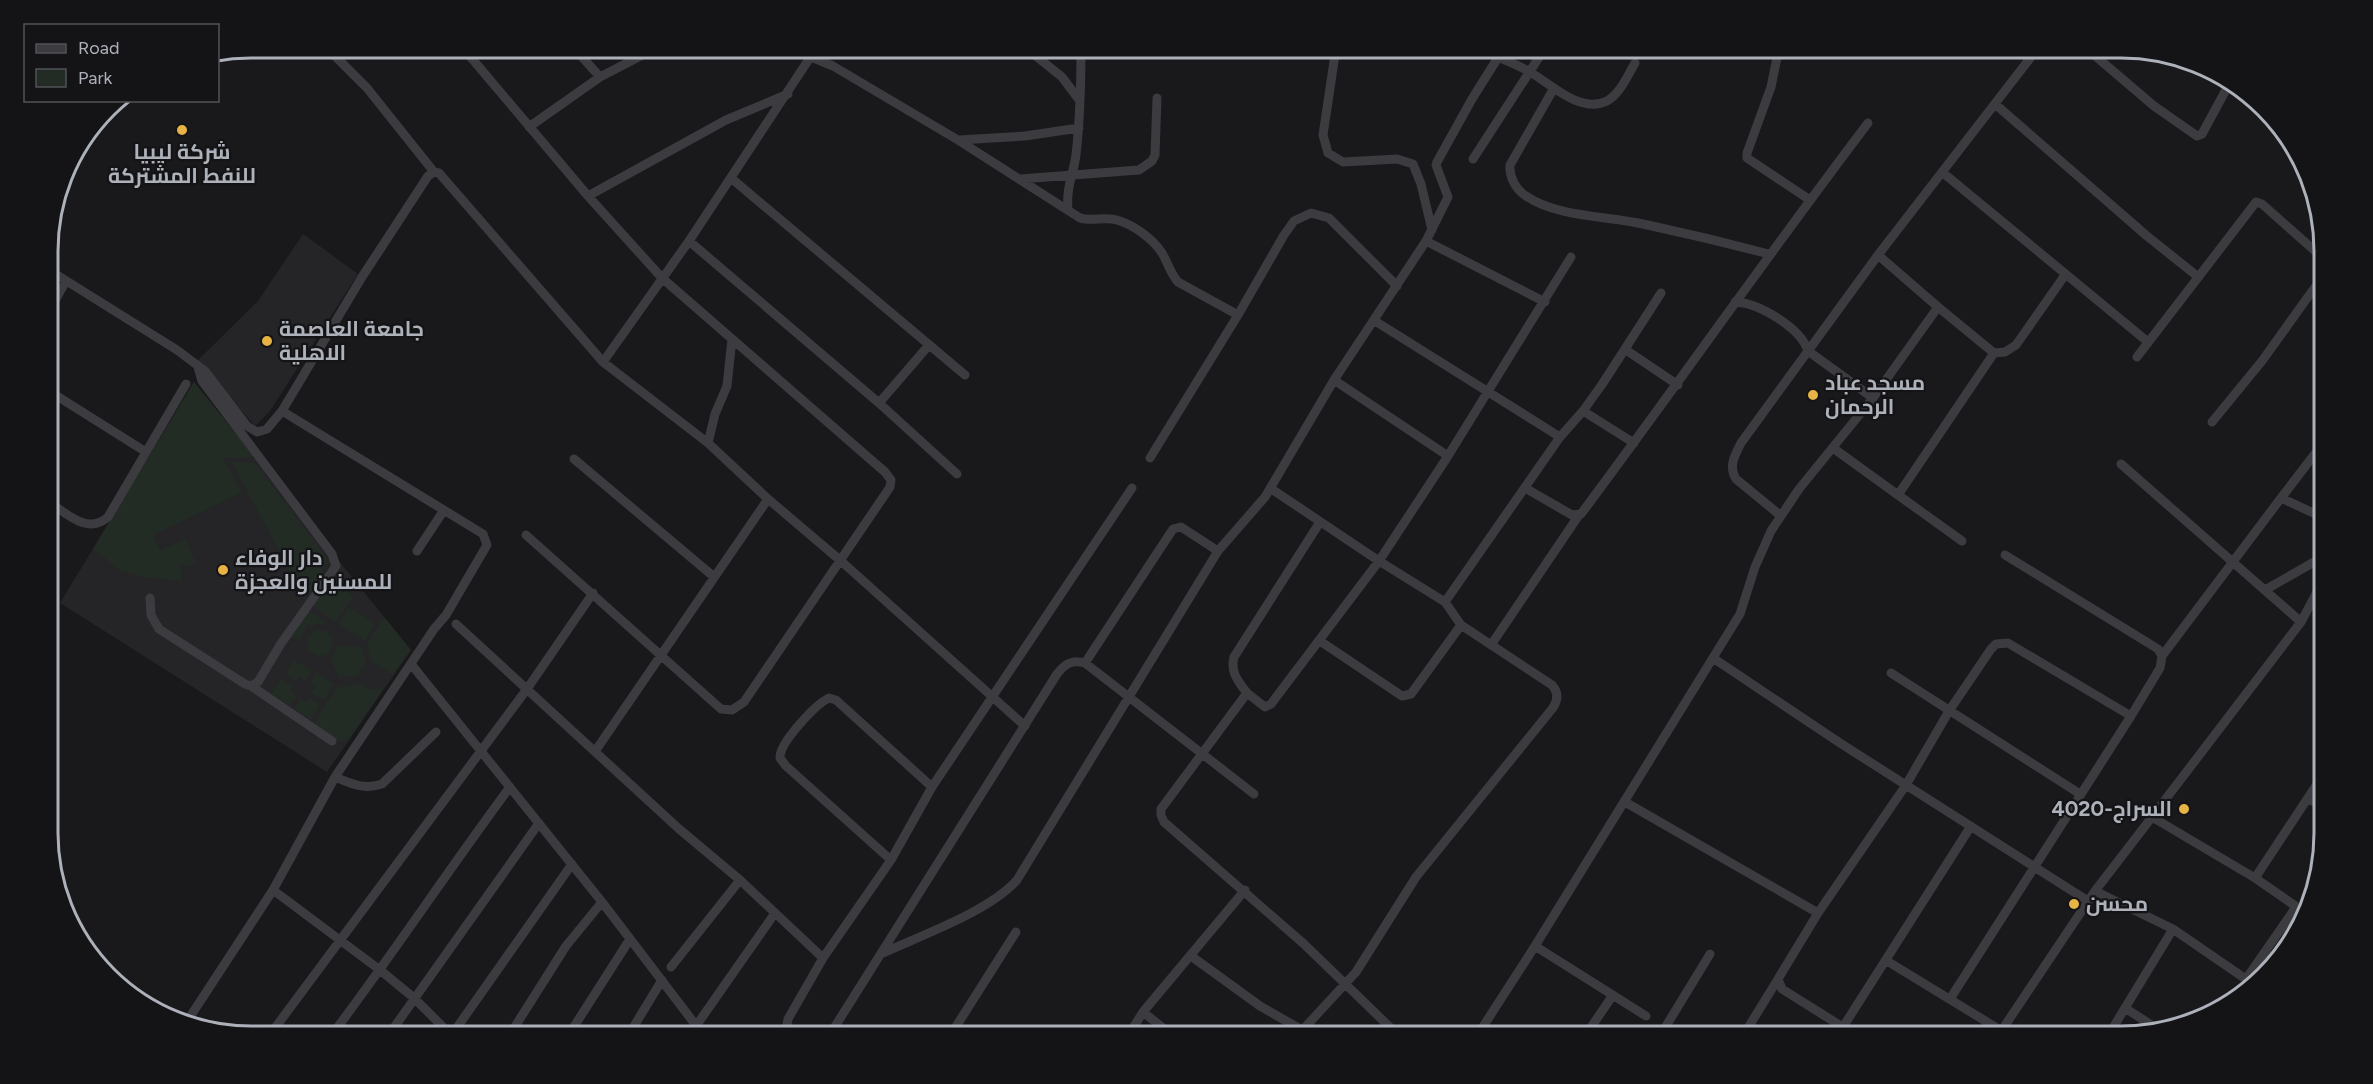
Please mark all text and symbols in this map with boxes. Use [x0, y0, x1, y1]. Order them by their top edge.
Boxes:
legend [24, 24, 219, 102]
text: Road [78, 37, 119, 59]
text: Park [78, 67, 113, 89]
marker: شركة ليبيا للنفط المشتركة [175, 123, 189, 137]
place label: شركة ليبيا للنفط المشتركة [108, 139, 256, 188]
place label: جامعة العاصمة الاهلية [279, 316, 424, 365]
marker: جامعة العاصمة الاهلية [260, 334, 274, 348]
place label: مسجد عباد الرحمان [1825, 370, 1925, 419]
marker: مسجد عباد الرحمان [1806, 388, 1820, 402]
place label: دار الوفاء للمسنين والعجزة [235, 545, 392, 595]
marker: دار الوفاء للمسنين والعجزة [216, 563, 230, 577]
place label: السراج-4020 [2051, 796, 2172, 823]
marker: السراج-4020 [2177, 802, 2191, 816]
place label: محسن [2086, 891, 2148, 916]
marker: محسن [2067, 897, 2081, 911]

